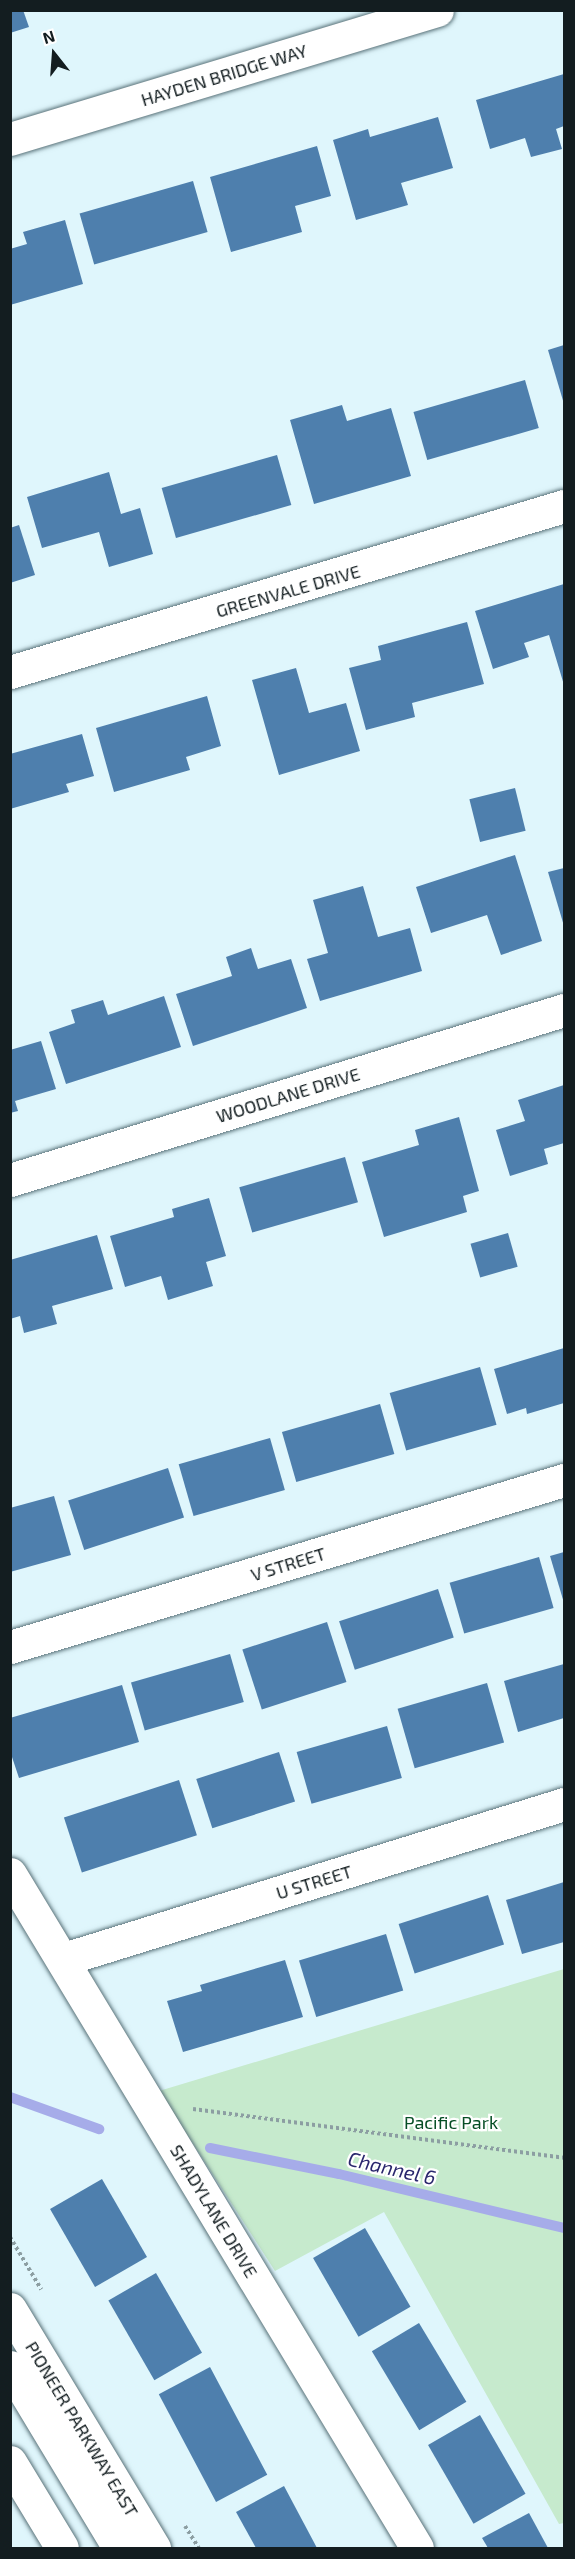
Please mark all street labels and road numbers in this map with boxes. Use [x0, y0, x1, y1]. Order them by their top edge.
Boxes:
street label: HAYDEN BRIDGE WAY [138, 39, 310, 111]
street label: GREENVALE DRIVE [213, 560, 363, 622]
street label: WOODLANE DRIVE [214, 1063, 362, 1127]
street label: V STREET [248, 1542, 328, 1586]
street label: U STREET [273, 1860, 355, 1904]
street label: SHADYLANE DRIVE [166, 2141, 262, 2281]
street label: PIONEER PARKWAY EAST [21, 2337, 143, 2521]

